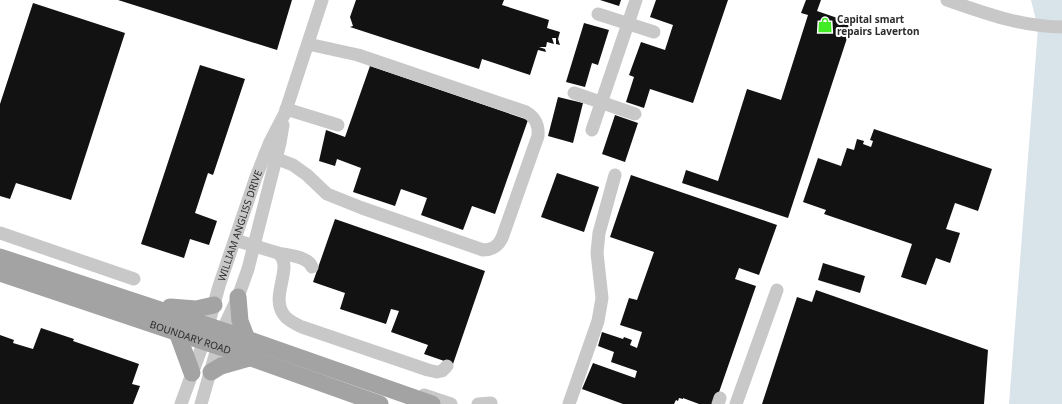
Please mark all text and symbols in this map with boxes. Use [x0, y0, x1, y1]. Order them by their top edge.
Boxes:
place label: Capital smart repairs Laverton [837, 12, 919, 38]
shop icon: Capital smart repairs Laverton [816, 16, 834, 34]
street label: WILLIAM ANGLISS DRIVE [214, 168, 265, 283]
street label: BOUNDARY ROAD [148, 317, 233, 357]

